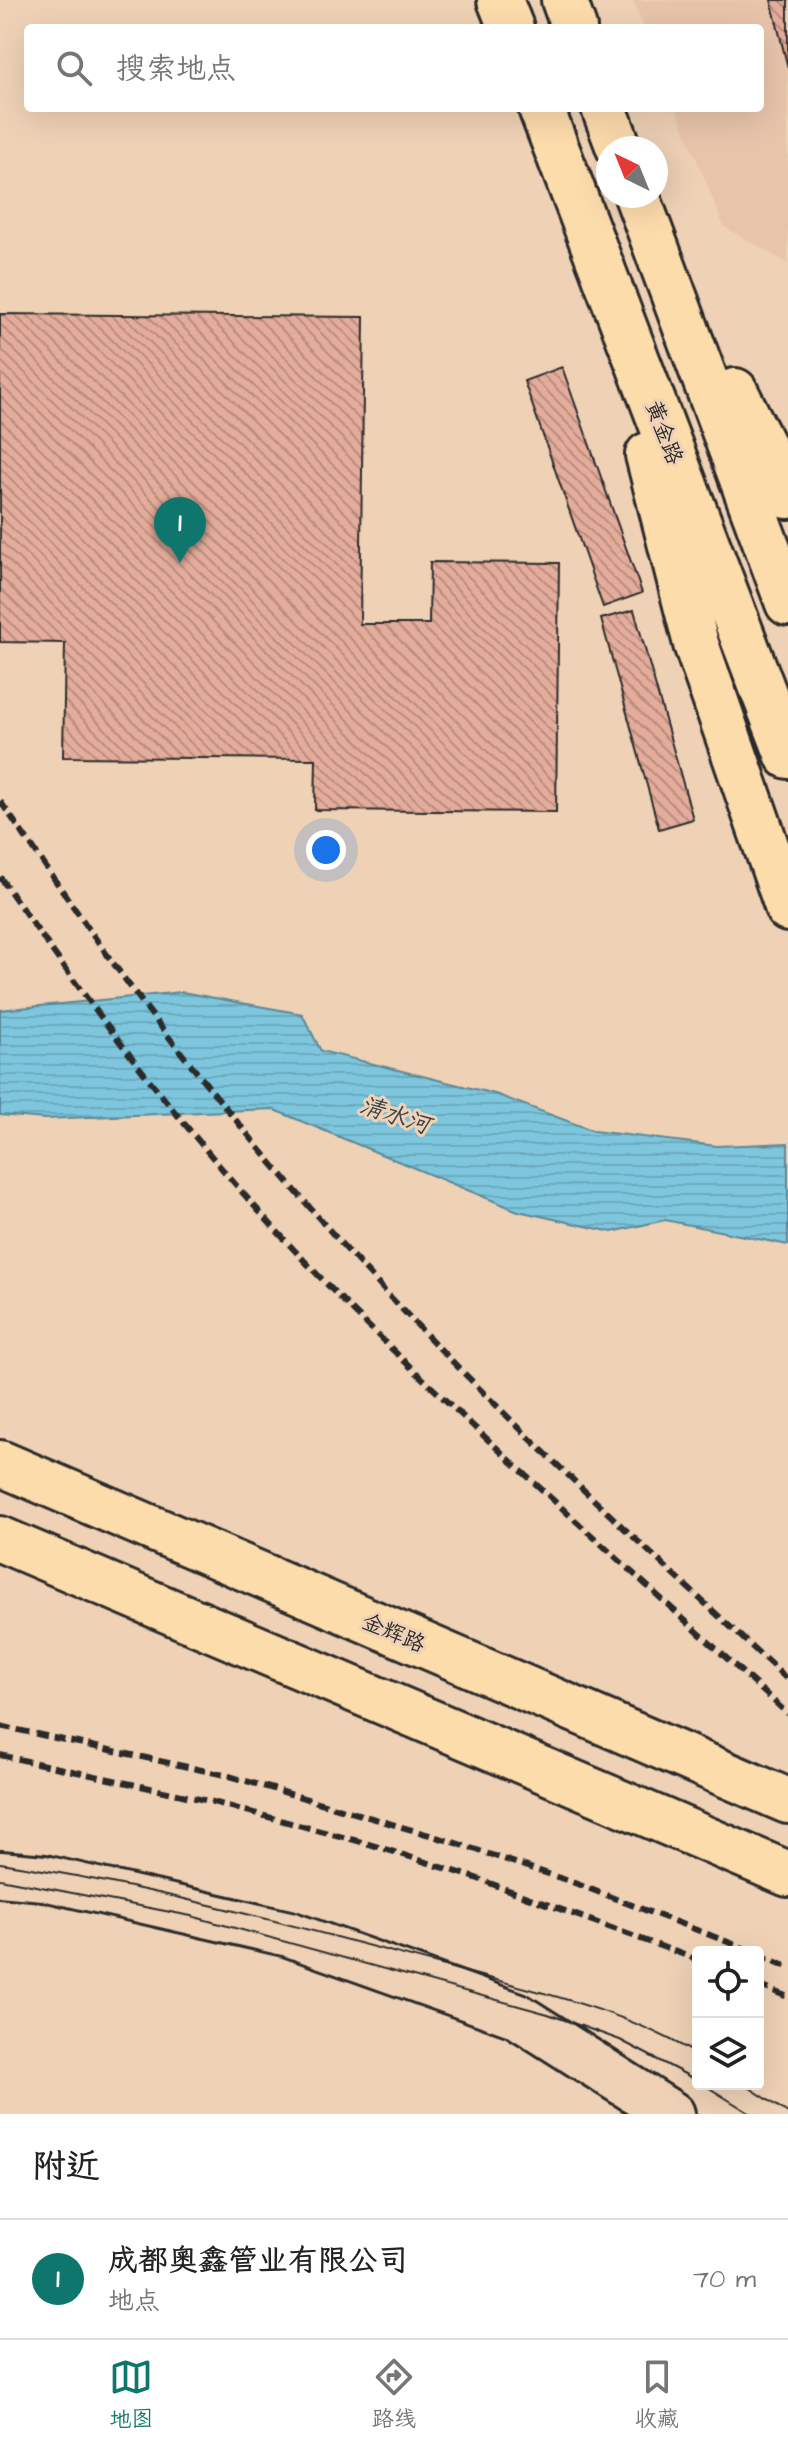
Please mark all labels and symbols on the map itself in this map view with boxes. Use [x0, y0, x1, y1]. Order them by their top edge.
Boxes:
north arrow [596, 136, 668, 208]
street label: 黄金路 [637, 396, 690, 469]
pin: 1 [154, 497, 206, 563]
your location [306, 830, 346, 870]
water label: 清水河 [355, 1089, 438, 1144]
street label: 金辉路 [357, 1606, 430, 1661]

